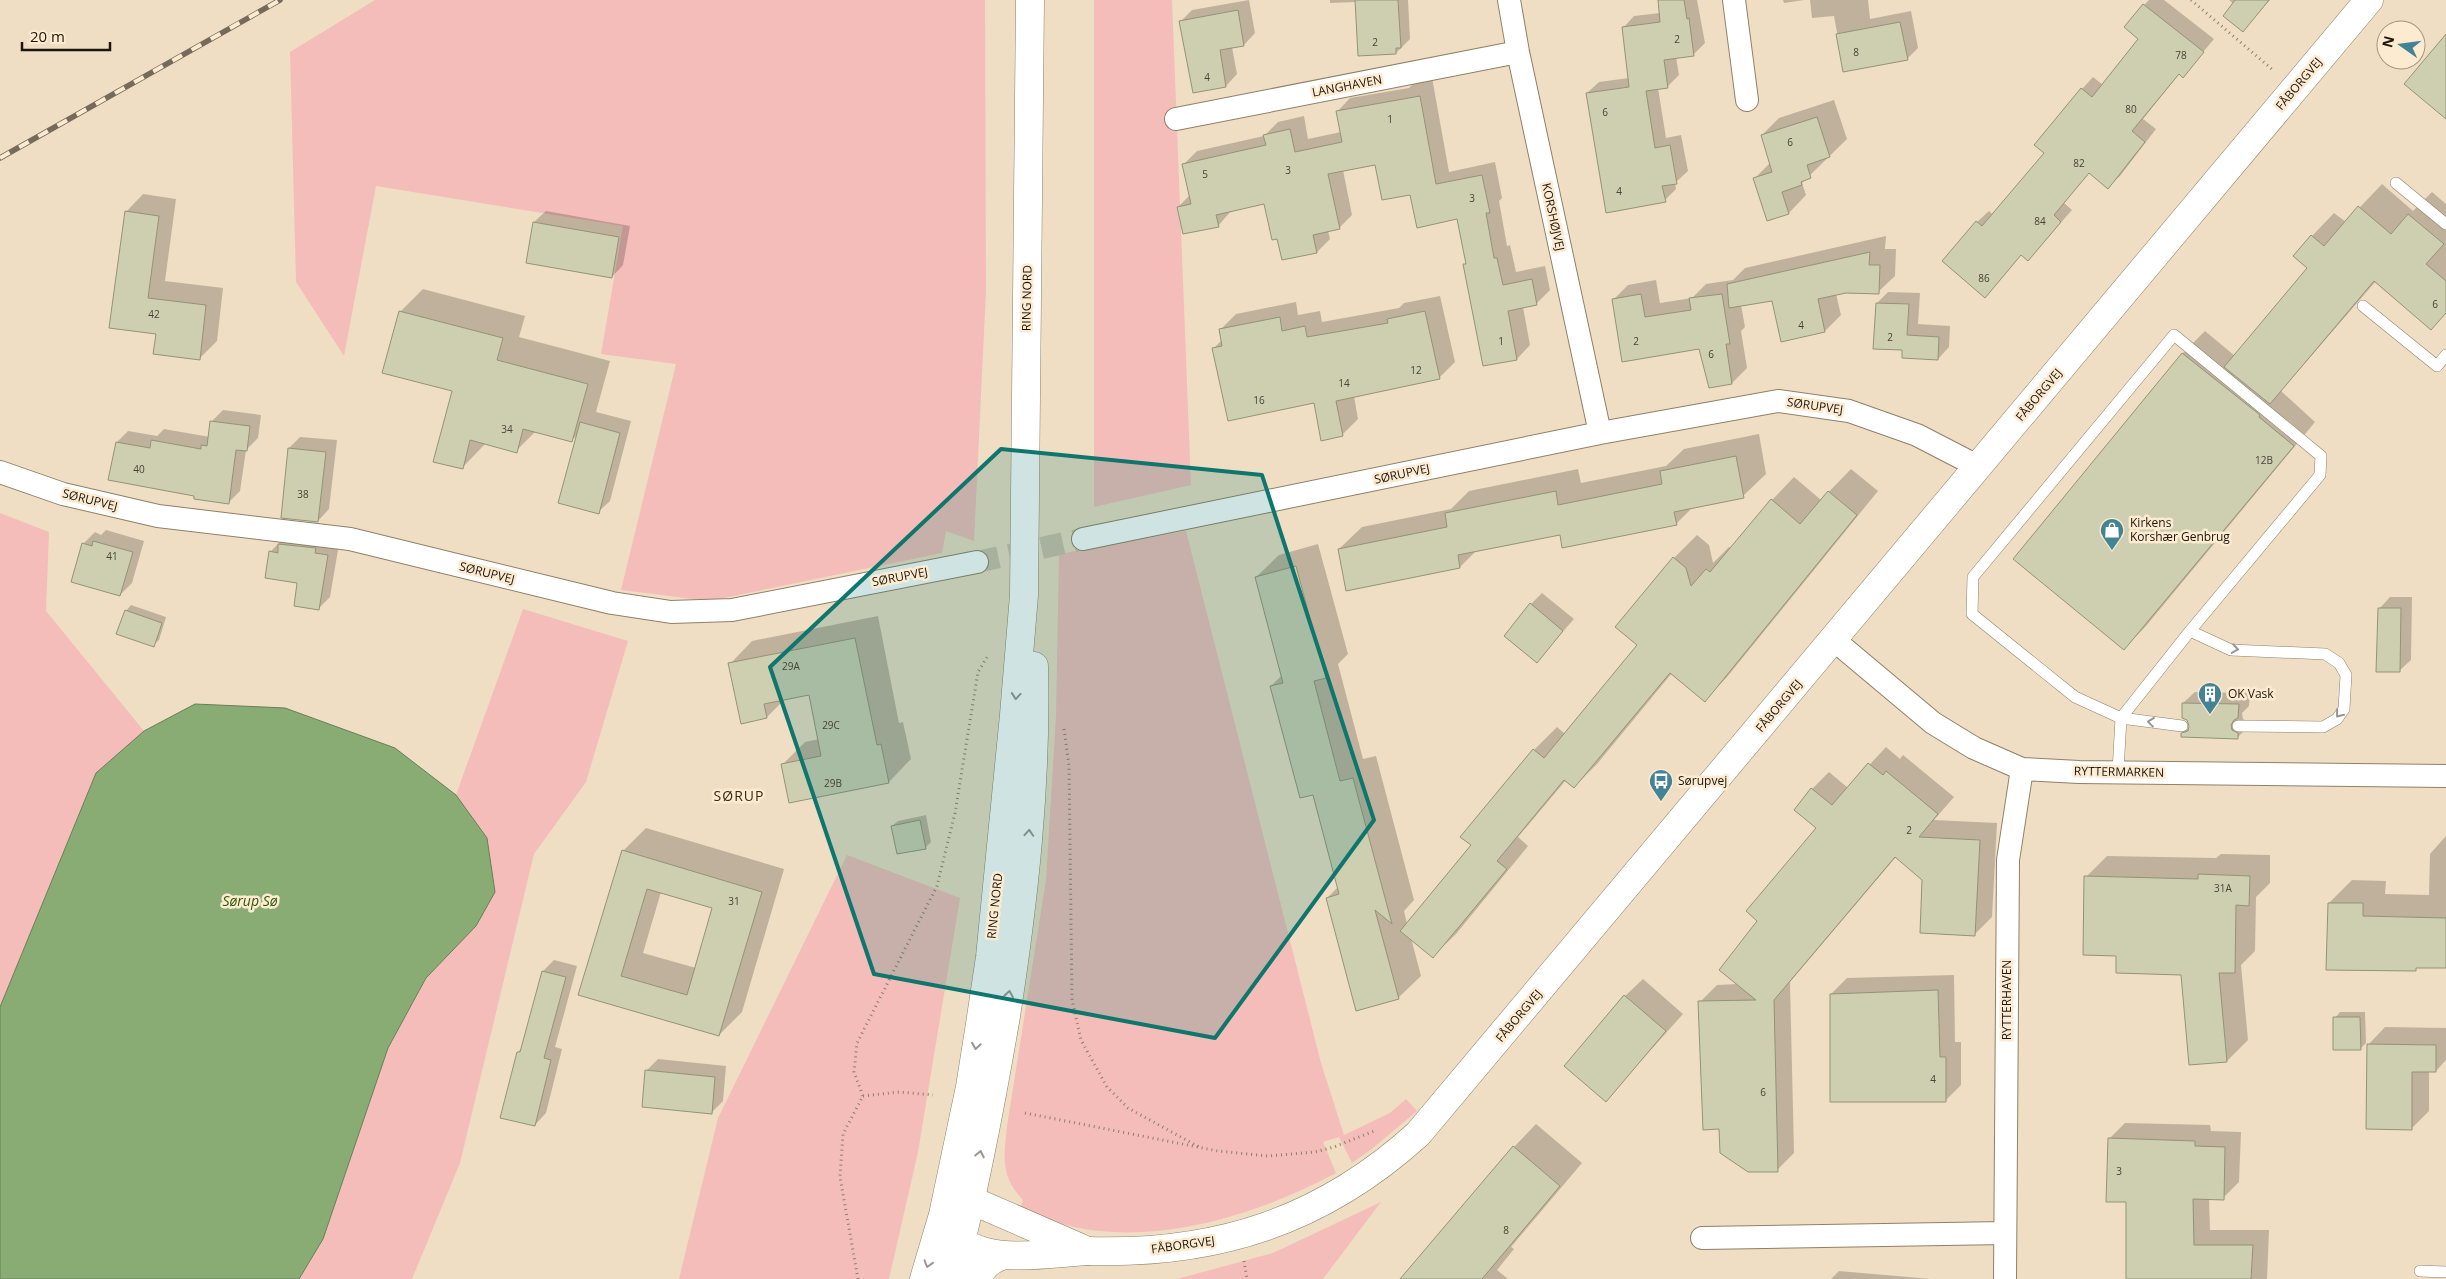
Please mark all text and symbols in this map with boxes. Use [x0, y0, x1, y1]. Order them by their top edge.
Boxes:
scale bar [22, 20, 110, 52]
north arrow [2376, 20, 2426, 70]
text: 20 m [30, 26, 65, 46]
house number: 2 [1674, 32, 1680, 46]
text: N [2377, 34, 2398, 50]
house number: 2 [1372, 35, 1378, 49]
house number: 8 [1853, 45, 1859, 59]
house number: 78 [2175, 48, 2187, 62]
street label: FÅBORGVEJ [2272, 54, 2326, 114]
house number: 4 [1204, 70, 1210, 84]
street label: LANGHAVEN [1310, 70, 1383, 101]
house number: 80 [2125, 102, 2137, 116]
house number: 6 [1602, 105, 1608, 119]
house number: 1 [1387, 112, 1393, 126]
house number: 6 [1787, 135, 1793, 149]
house number: 82 [2073, 156, 2085, 170]
house number: 3 [1285, 163, 1291, 177]
house number: 5 [1202, 167, 1208, 181]
street label: KORSHØJVEJ [1538, 181, 1569, 252]
house number: 4 [1616, 184, 1622, 198]
house number: 3 [1469, 191, 1475, 205]
house number: 84 [2034, 214, 2046, 228]
street label: RING NORD [1017, 265, 1036, 331]
house number: 86 [1978, 271, 1990, 285]
house number: 6 [2432, 297, 2438, 311]
house number: 42 [148, 307, 160, 321]
house number: 4 [1798, 318, 1804, 332]
house number: 2 [1887, 330, 1893, 344]
house number: 1 [1498, 334, 1504, 348]
house number: 2 [1633, 334, 1639, 348]
house number: 6 [1708, 347, 1714, 361]
house number: 12 [1410, 363, 1422, 377]
street label: FÅBORGVEJ [2012, 365, 2066, 425]
house number: 14 [1338, 376, 1350, 390]
house number: 16 [1253, 393, 1265, 407]
street label: SØRUPVEJ [1786, 393, 1844, 418]
house number: 34 [501, 422, 513, 436]
house number: 12B [2255, 453, 2273, 467]
street label: SØRUPVEJ [1373, 459, 1431, 488]
house number: 40 [133, 462, 145, 476]
street label: SØRUPVEJ [61, 484, 120, 515]
house number: 38 [297, 487, 309, 501]
place label: Kirkens Korshær Genbrug [2130, 514, 2230, 545]
shop icon: Kirkens Korshær Genbrug [2099, 517, 2125, 551]
house number: 41 [106, 549, 118, 563]
street label: SØRUPVEJ [458, 557, 517, 588]
street label: SØRUPVEJ [871, 563, 929, 590]
one-way arrow [2232, 643, 2240, 654]
house number: 29A [782, 659, 801, 673]
street label: FÅBORGVEJ [1752, 676, 1806, 736]
building icon: OK Vask [2197, 681, 2223, 715]
place label: OK Vask [2228, 685, 2274, 702]
one-way arrow [1011, 692, 1022, 700]
one-way arrow [2336, 709, 2345, 718]
one-way arrow [2147, 717, 2155, 728]
house number: 29C [822, 718, 840, 732]
street label: RYTTERMARKEN [2074, 762, 2164, 781]
bus stop icon: Sørupvej [1648, 768, 1674, 802]
place label: Sørupvej [1678, 772, 1727, 789]
house number: 29B [824, 776, 842, 790]
district label: SØRUP [714, 786, 764, 805]
house number: 2 [1906, 823, 1912, 837]
one-way arrow [1023, 829, 1034, 837]
street label: RING NORD [983, 872, 1006, 940]
house number: 31A [2214, 881, 2233, 895]
water label: Sørup Sø [222, 891, 278, 910]
house number: 31 [728, 894, 740, 908]
street label: RYTTERHAVEN [1998, 960, 2015, 1040]
street label: FÅBORGVEJ [1492, 986, 1546, 1046]
one-way arrow [1003, 990, 1014, 998]
one-way arrow [972, 1041, 982, 1050]
house number: 4 [1930, 1072, 1936, 1086]
house number: 6 [1760, 1085, 1766, 1099]
one-way arrow [975, 1150, 985, 1158]
house number: 3 [2116, 1164, 2122, 1178]
house number: 8 [1503, 1223, 1509, 1237]
street label: FÅBORGVEJ [1150, 1232, 1216, 1257]
one-way arrow [924, 1259, 934, 1267]

